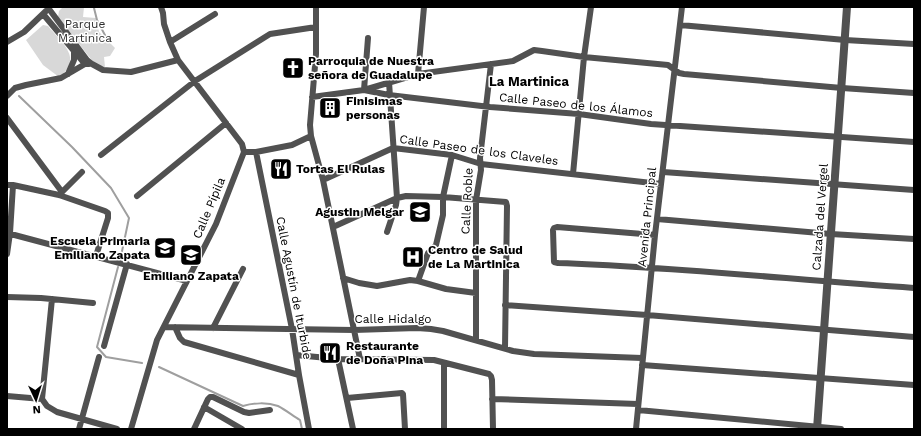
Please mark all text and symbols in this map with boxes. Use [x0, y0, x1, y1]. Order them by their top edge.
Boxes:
park label: Parque Martinica [58, 17, 112, 45]
place label: Parroquia de Nuestra señora de Guadalupe [308, 54, 434, 82]
church icon: Parroquia de Nuestra señora de Guadalupe [280, 55, 306, 81]
district label: La Martinica [489, 74, 569, 89]
street label: Calle Paseo de los Álamos [498, 90, 654, 120]
place label: Finisimas personas [346, 94, 403, 122]
building icon: Finisimas personas [317, 95, 343, 121]
street label: Calle Paseo de los Claveles [399, 132, 559, 168]
restaurant icon: Tortas El Rulas [268, 156, 294, 182]
place label: Tortas El Rulas [296, 162, 385, 176]
street label: Calzada del Vergel [809, 163, 831, 271]
street label: Avenida Principal [635, 166, 659, 268]
street label: Calle Roble [458, 167, 476, 235]
street label: Calle Pípila [190, 175, 228, 241]
school or university icon: Agustin Melgar [407, 199, 433, 225]
place label: Agustin Melgar [315, 205, 405, 219]
street label: Calle Agustín de Iturbide [273, 215, 315, 361]
place label: Escuela Primaria Emiliano Zapata [50, 234, 150, 262]
school or university icon: Escuela Primaria Emiliano Zapata [152, 235, 178, 261]
school or university icon: Emiliano Zapata [178, 242, 204, 268]
place label: Centro de Salud de La Martinica [428, 243, 523, 271]
hospital icon: Centro de Salud de La Martinica [400, 244, 426, 270]
place label: Emiliano Zapata [143, 269, 239, 283]
street label: Calle Hidalgo [355, 312, 431, 326]
place label: Restaurante de Doña Pina [346, 339, 423, 367]
restaurant icon: Restaurante de Doña Pina [317, 340, 343, 366]
north arrow [16, 380, 56, 420]
text: N [32, 403, 41, 416]

